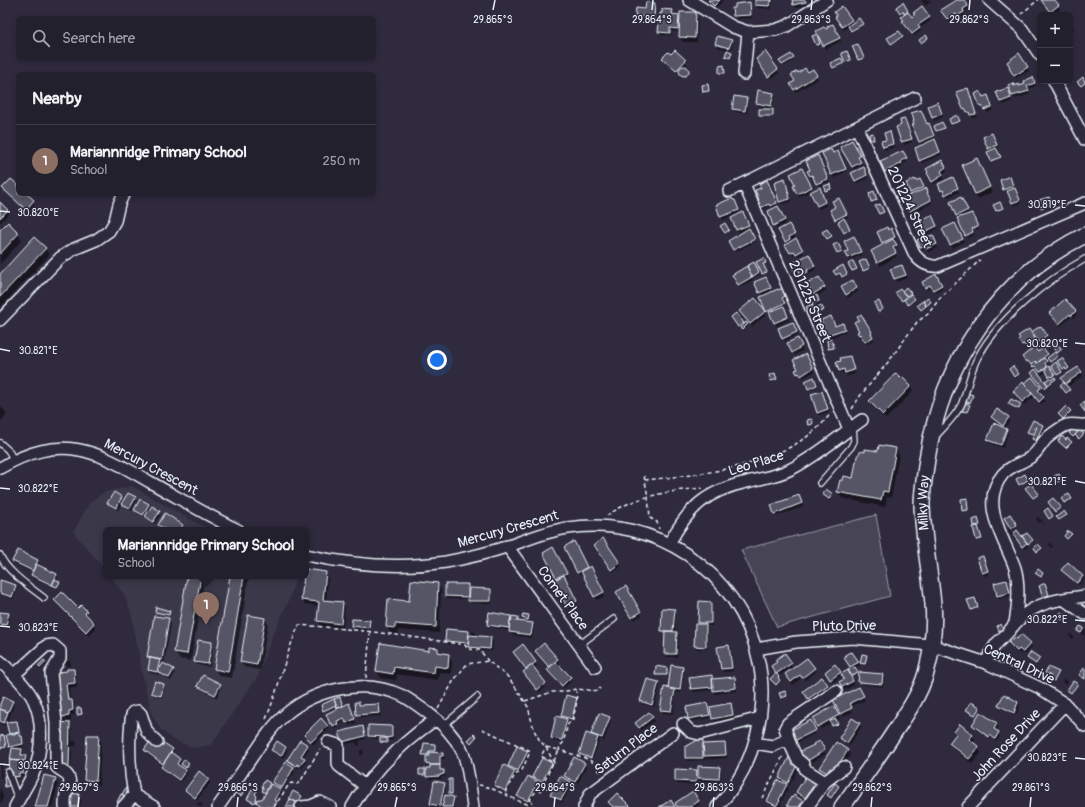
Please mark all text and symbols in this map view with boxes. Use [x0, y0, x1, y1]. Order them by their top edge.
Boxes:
map controls [1037, 12, 1073, 84]
button: + [1037, 12, 1073, 48]
text: 29.865°S [473, 14, 513, 26]
text: 29.864°S [632, 14, 672, 26]
text: 29.863°S [791, 14, 831, 26]
text: 29.862°S [949, 14, 989, 26]
search box [16, 16, 376, 60]
icon: search [30, 27, 52, 49]
text: Search here [62, 29, 135, 48]
button: − [1037, 48, 1073, 84]
text: Nearby [32, 88, 81, 109]
text: Mariannridge Primary School [70, 143, 247, 162]
text: 1 [42, 153, 48, 169]
text: 250 m [322, 153, 360, 169]
text: School [70, 162, 107, 178]
street label: 201224 Street [884, 164, 936, 251]
text: 30.819°E [1028, 199, 1066, 211]
text: 30.820°E [17, 207, 59, 219]
street label: 201225 Street [785, 258, 835, 345]
text: 30.820°E [1026, 338, 1068, 350]
text: 30.821°E [19, 345, 57, 357]
your location [427, 350, 447, 370]
street label: Mercury Crescent [101, 435, 201, 499]
street label: Leo Place [726, 447, 786, 479]
street label: Milky Way [913, 474, 933, 531]
text: 30.821°E [1028, 476, 1066, 488]
text: 30.822°E [18, 483, 58, 495]
street label: Mercury Crescent [456, 506, 561, 551]
popup [103, 527, 309, 579]
text: Mariannridge Primary School [118, 536, 294, 555]
text: School [118, 555, 155, 571]
street label: Comet Place [534, 563, 592, 634]
pin: 1 [193, 592, 219, 625]
text: 30.822°E [1027, 614, 1067, 626]
street label: Pluto Drive [812, 617, 876, 635]
text: 30.823°E [18, 622, 58, 634]
street label: Central Drive [981, 640, 1057, 688]
street label: John Rose Drive [968, 705, 1044, 785]
street label: Saturn Place [591, 720, 661, 778]
text: 30.823°E [1027, 752, 1067, 764]
text: 30.824°E [18, 760, 58, 772]
text: 29.867°S [59, 782, 99, 794]
text: 29.866°S [218, 782, 258, 794]
text: 29.865°S [377, 782, 417, 794]
text: 29.864°S [535, 782, 575, 794]
text: 29.863°S [694, 782, 734, 794]
text: 29.862°S [852, 782, 892, 794]
text: 29.861°S [1012, 782, 1050, 794]

